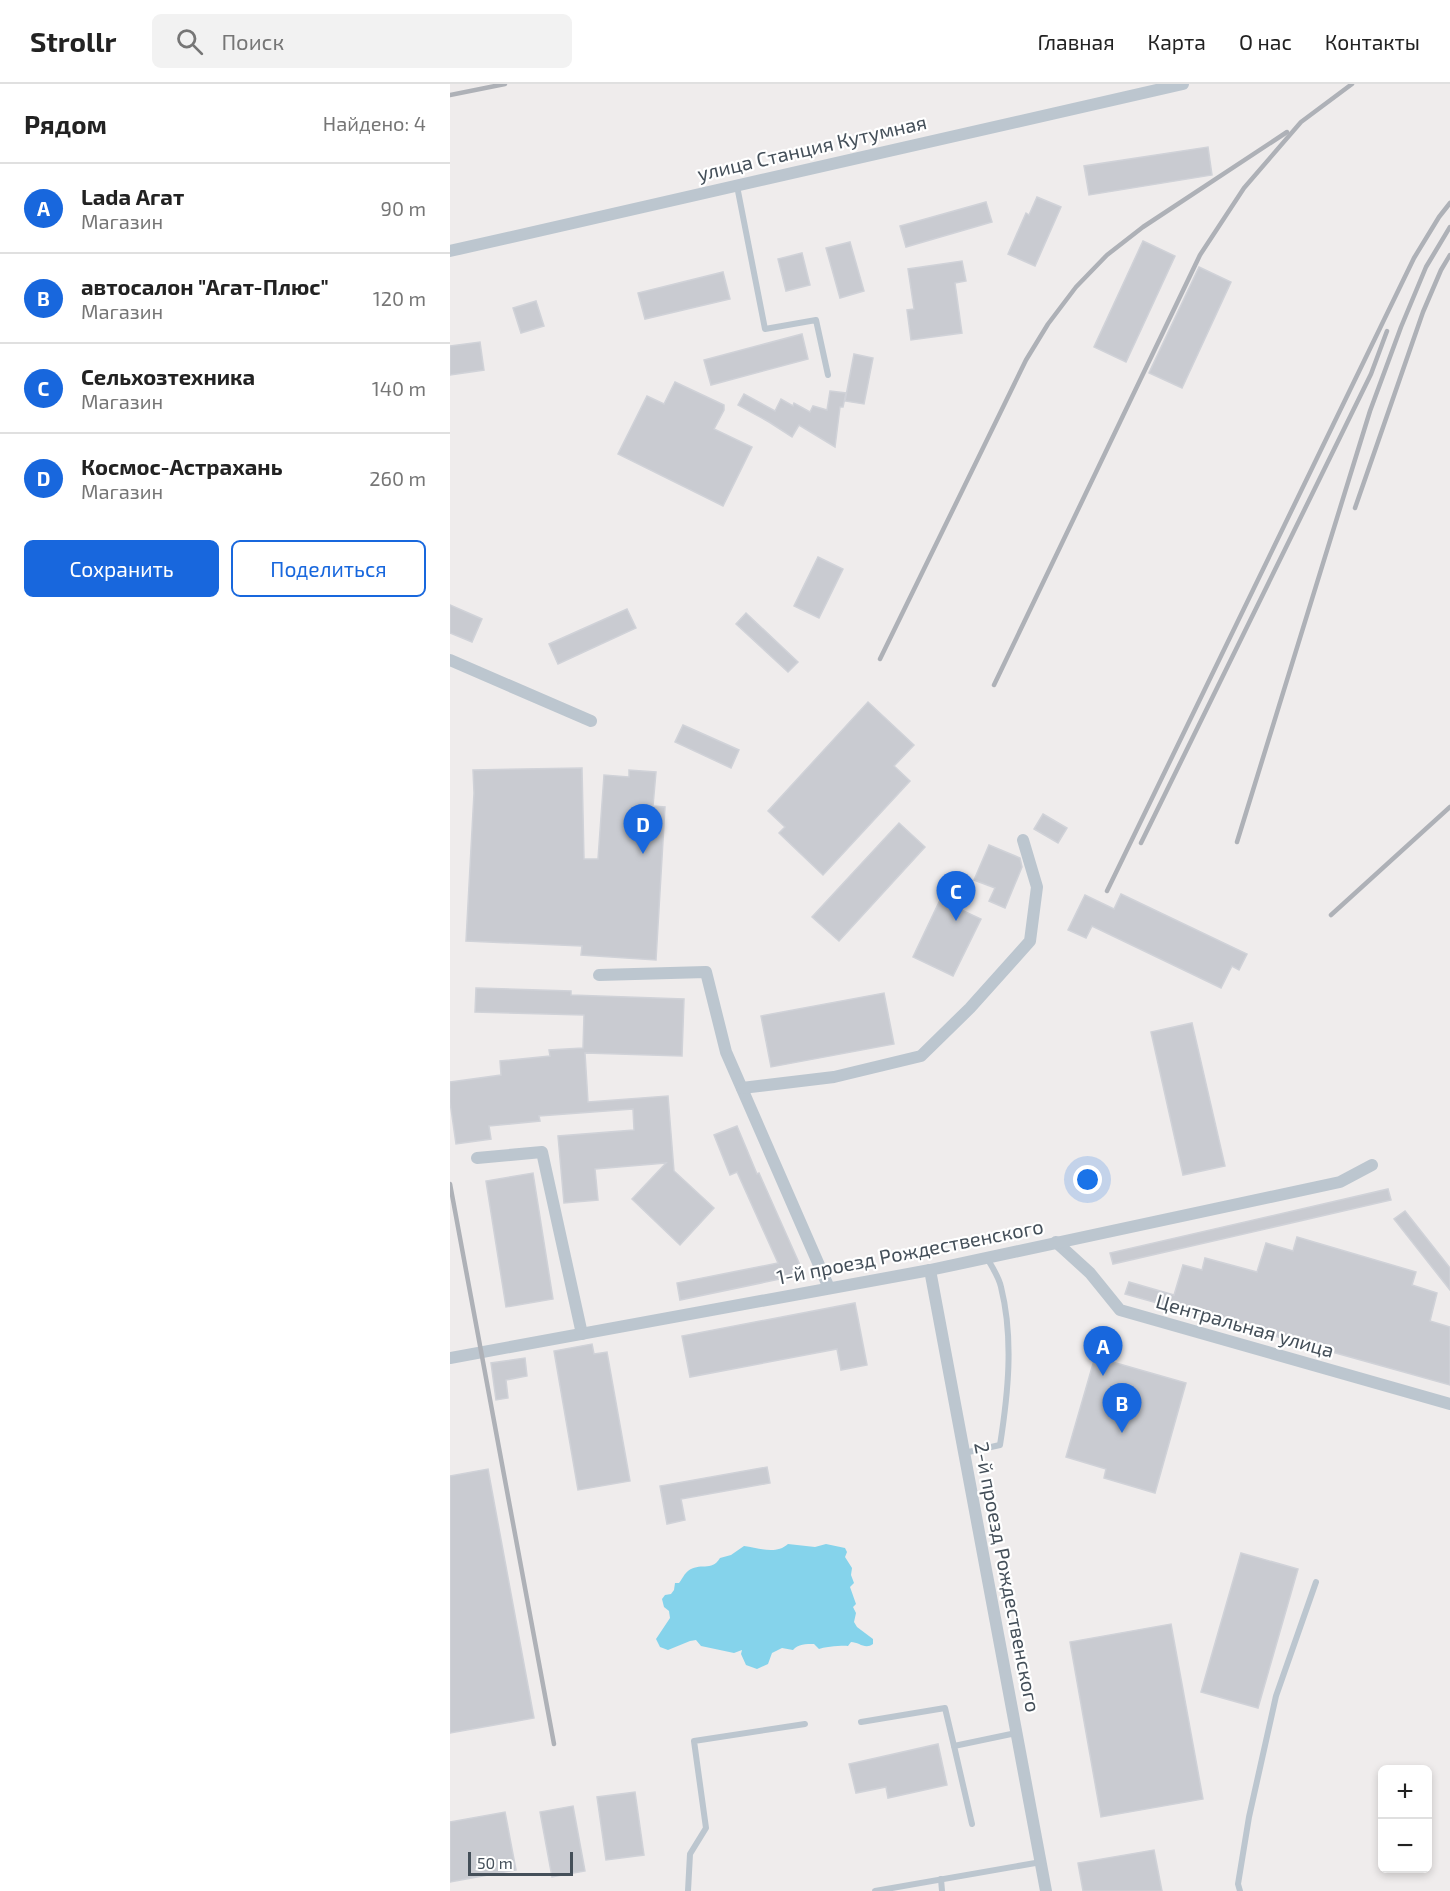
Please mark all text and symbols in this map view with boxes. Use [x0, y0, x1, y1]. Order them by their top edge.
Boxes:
search box [152, 14, 572, 68]
text: Strollr [30, 24, 116, 58]
icon: search [173, 25, 206, 58]
text: Поиск [221, 28, 284, 54]
text: Главная [1038, 29, 1115, 54]
text: Карта [1148, 29, 1206, 54]
text: О нас [1239, 29, 1292, 54]
text: Контакты [1325, 29, 1420, 54]
text: Рядом [24, 108, 107, 139]
street label: улица Станция Кутумная [695, 109, 929, 186]
text: Найдено: 4 [323, 111, 426, 135]
text: Lada Агат [81, 183, 184, 209]
text: A [37, 196, 50, 220]
text: 90 m [381, 196, 426, 220]
text: Магазин [81, 209, 163, 233]
text: автосалон "Агат-Плюс" [81, 273, 329, 299]
text: B [37, 286, 50, 310]
text: 120 m [373, 286, 426, 310]
text: Магазин [81, 299, 163, 323]
text: Сельхозтехника [81, 363, 255, 389]
text: C [38, 376, 49, 400]
text: 140 m [372, 376, 426, 400]
text: Магазин [81, 389, 163, 413]
text: Космос-Астрахань [81, 453, 283, 479]
text: D [37, 466, 50, 490]
text: 260 m [369, 466, 426, 490]
text: Магазин [81, 479, 163, 503]
button: Сохранить [24, 540, 219, 597]
button: Поделиться [231, 540, 426, 597]
pin: D [624, 804, 662, 854]
pin: C [936, 872, 976, 921]
your location [1073, 1165, 1102, 1194]
street label: 1-й проезд Рождественского [774, 1213, 1045, 1289]
street label: Центральная улица [1153, 1288, 1337, 1363]
pin: A [1084, 1326, 1122, 1376]
pin: B [1102, 1384, 1142, 1433]
street label: 2-й проезд Рождественского [970, 1440, 1046, 1714]
map controls [1378, 1765, 1432, 1873]
button: + [1378, 1765, 1432, 1819]
button: − [1378, 1819, 1432, 1873]
scale bar [468, 1849, 573, 1876]
text: 50 m [477, 1853, 513, 1872]

